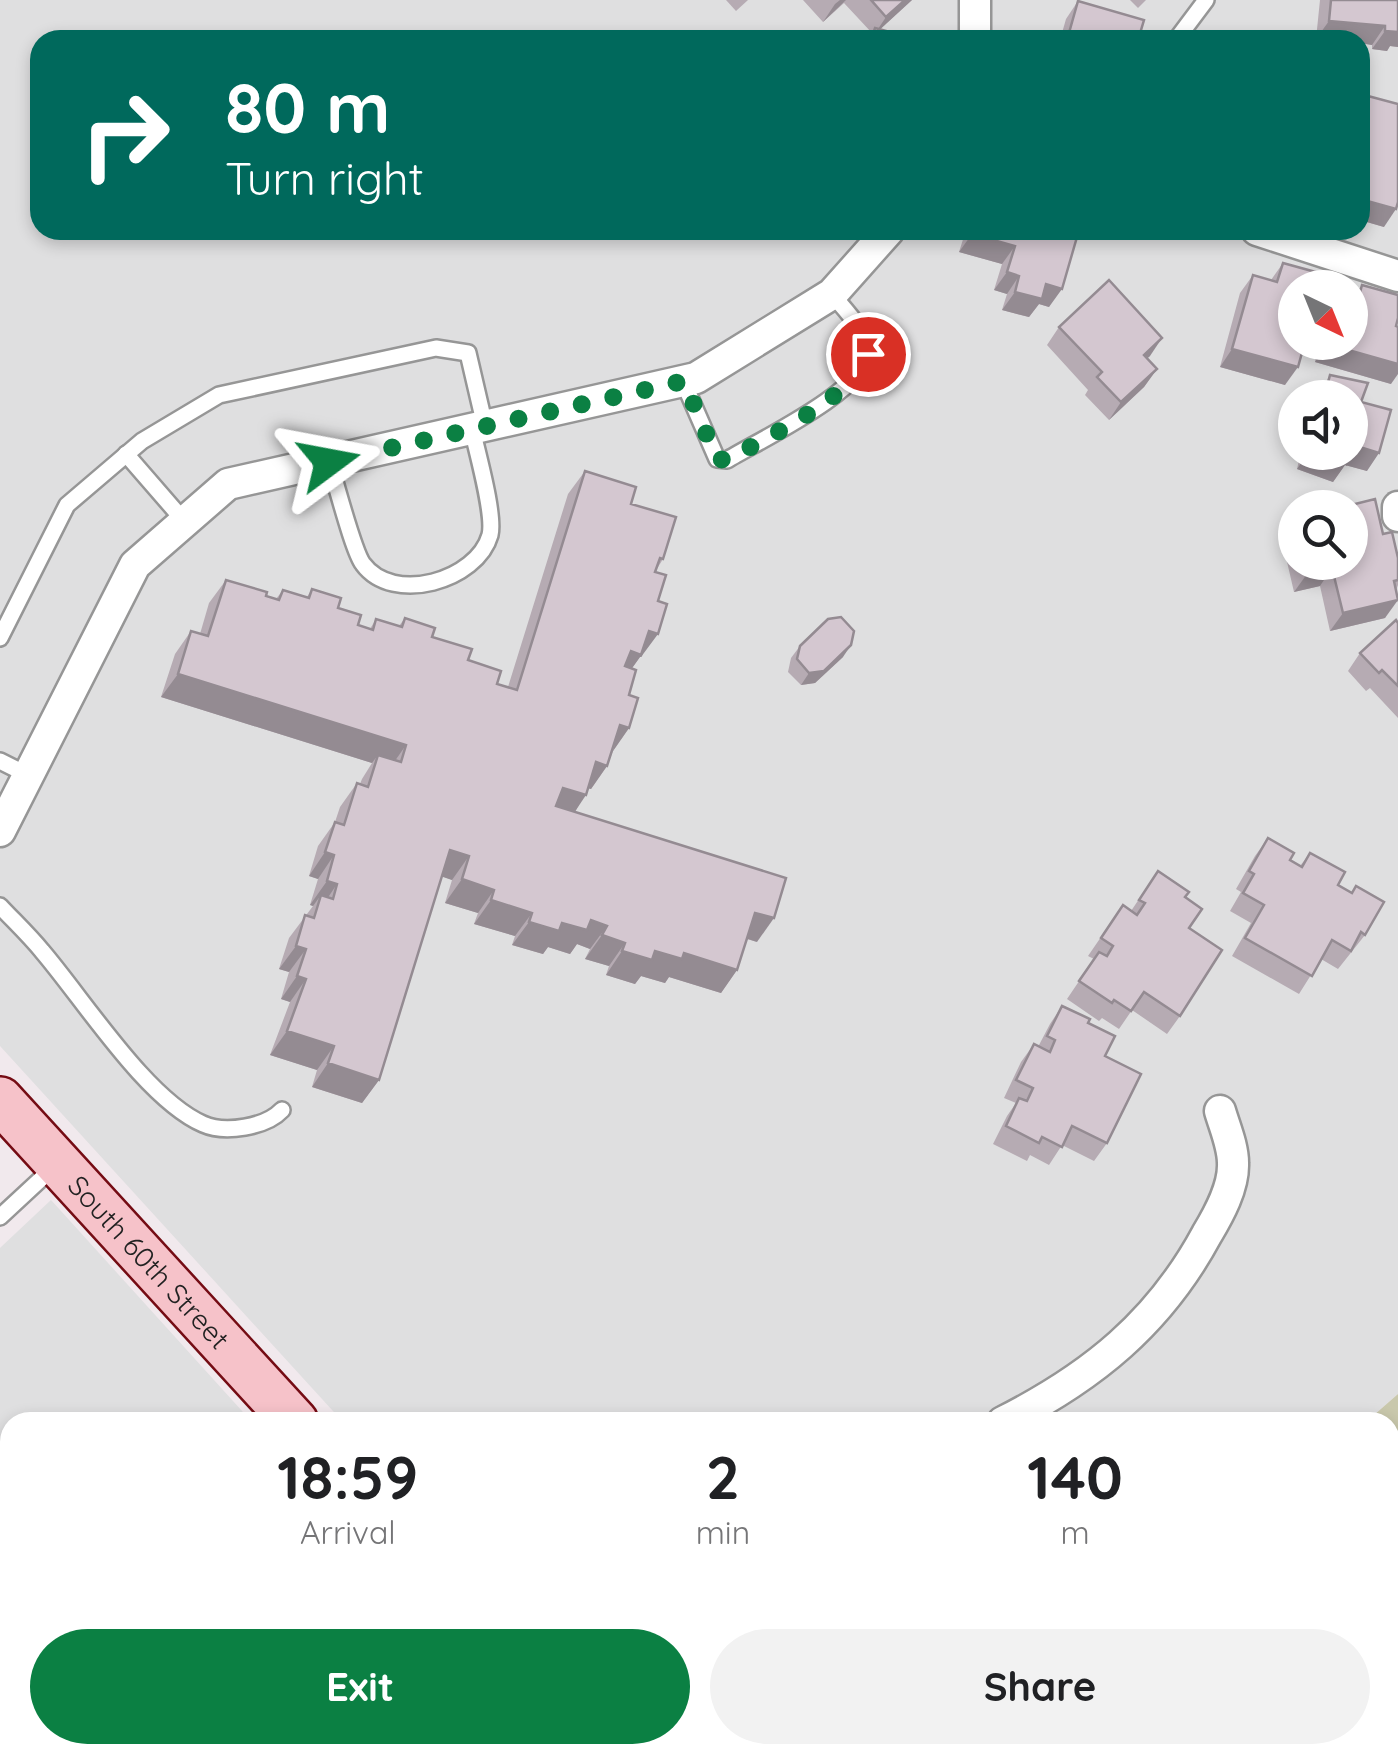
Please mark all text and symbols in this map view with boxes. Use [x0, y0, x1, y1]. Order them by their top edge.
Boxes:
text: 80 m [225, 63, 390, 151]
icon: right [60, 70, 190, 200]
text: Turn right [225, 150, 424, 206]
north arrow [1278, 270, 1368, 360]
map controls [1278, 270, 1368, 580]
pin [826, 312, 911, 397]
icon: arrive [841, 327, 896, 382]
button: sound [1278, 380, 1368, 470]
position arrow [277, 410, 381, 514]
button: search [1278, 490, 1368, 580]
street label: South 60th Street [61, 1168, 237, 1356]
text: 18:59 [277, 1439, 418, 1514]
text: 2 [706, 1439, 740, 1514]
text: 140 [1027, 1439, 1123, 1514]
text: Arrival [300, 1512, 396, 1552]
text: min [696, 1512, 750, 1552]
text: m [1060, 1512, 1090, 1552]
button: Exit [30, 1629, 690, 1744]
button: Share [710, 1629, 1370, 1744]

